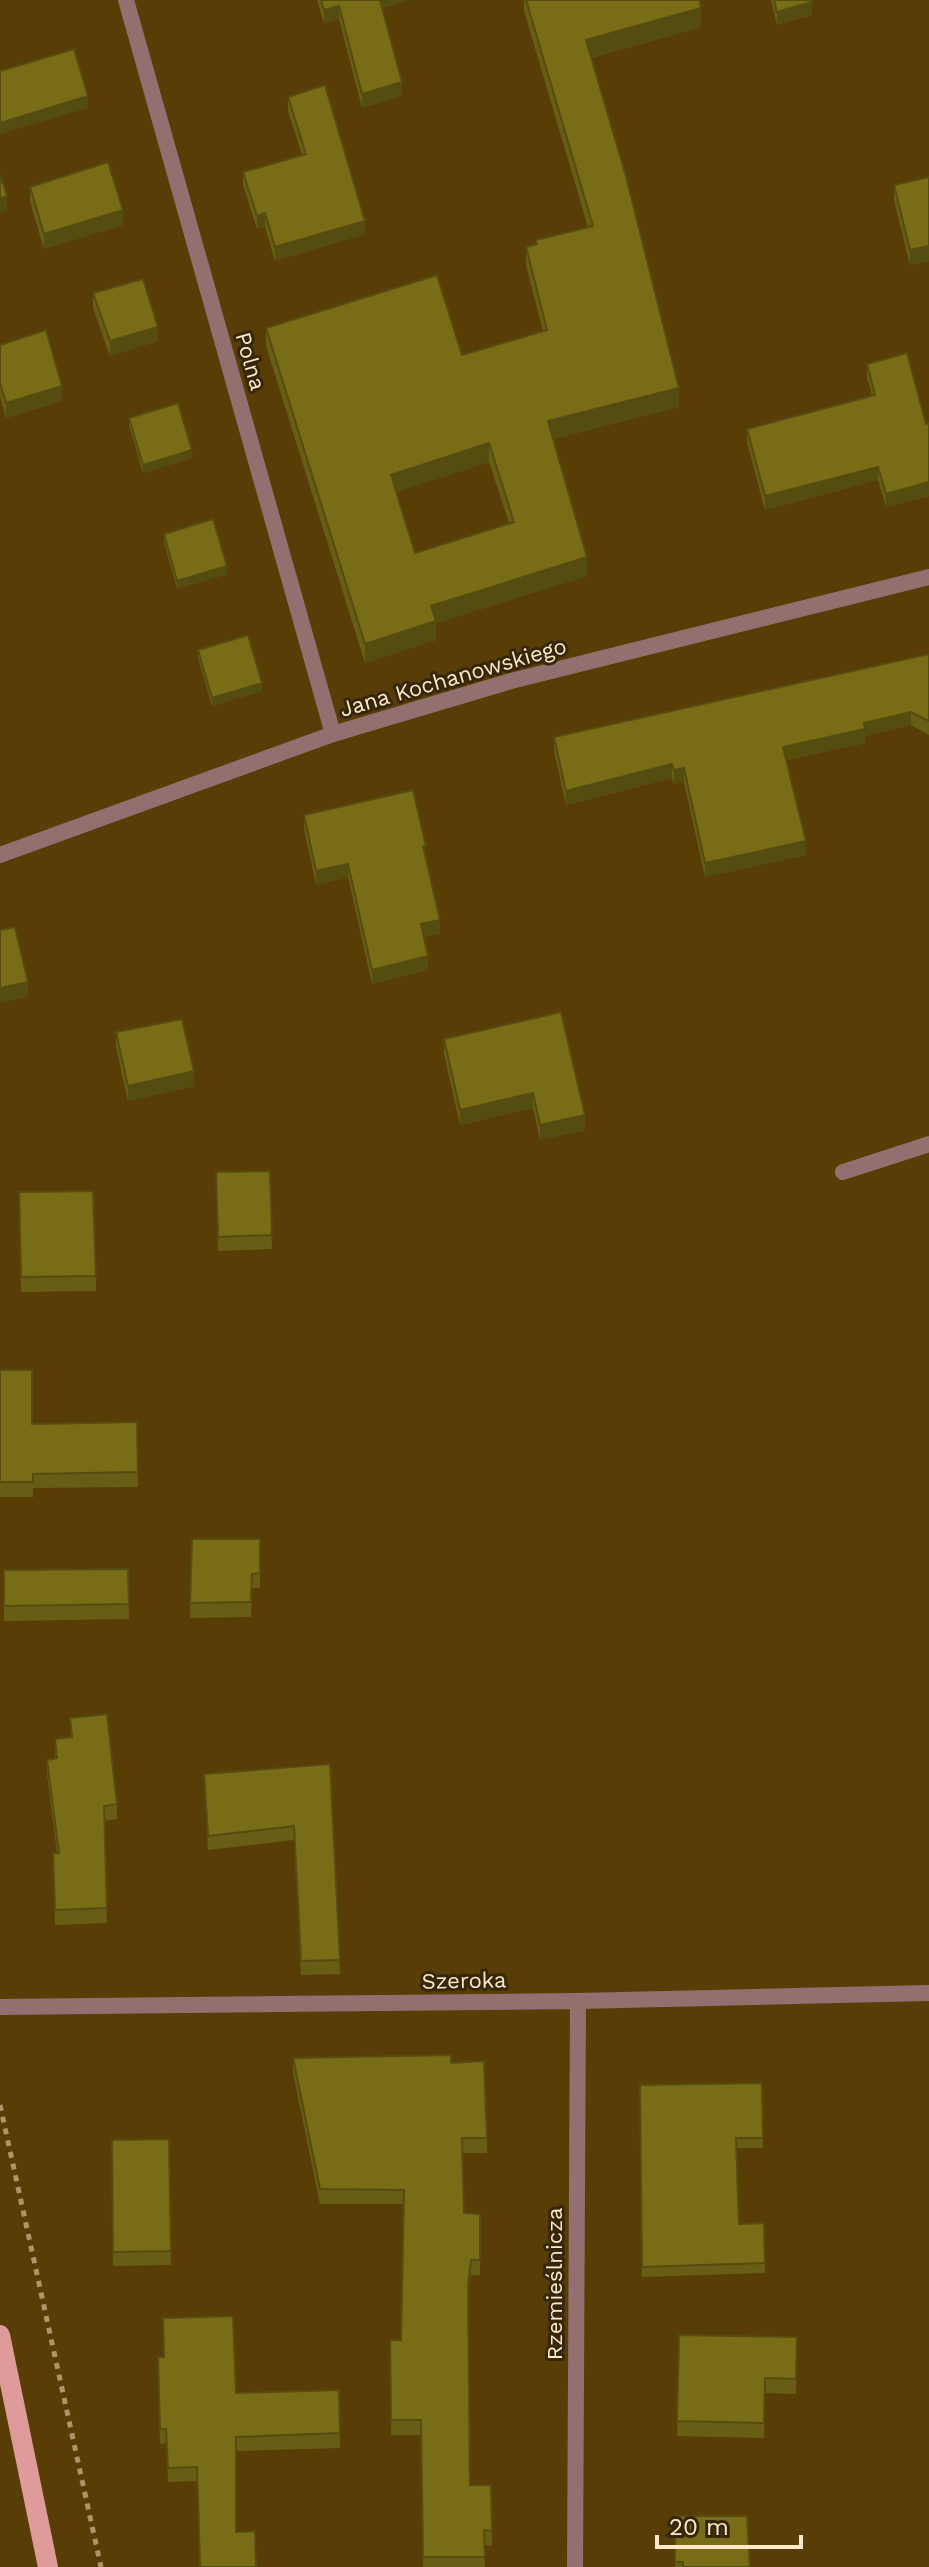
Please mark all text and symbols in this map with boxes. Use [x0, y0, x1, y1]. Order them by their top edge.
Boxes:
street label: Polna [230, 329, 271, 393]
street label: Jana Kochanowskiego [337, 633, 569, 722]
street label: Szeroka [421, 1967, 507, 1994]
street label: Rzemieślnicza [542, 2208, 567, 2360]
scale bar [657, 2499, 801, 2549]
text: 20 m [669, 2513, 729, 2541]

